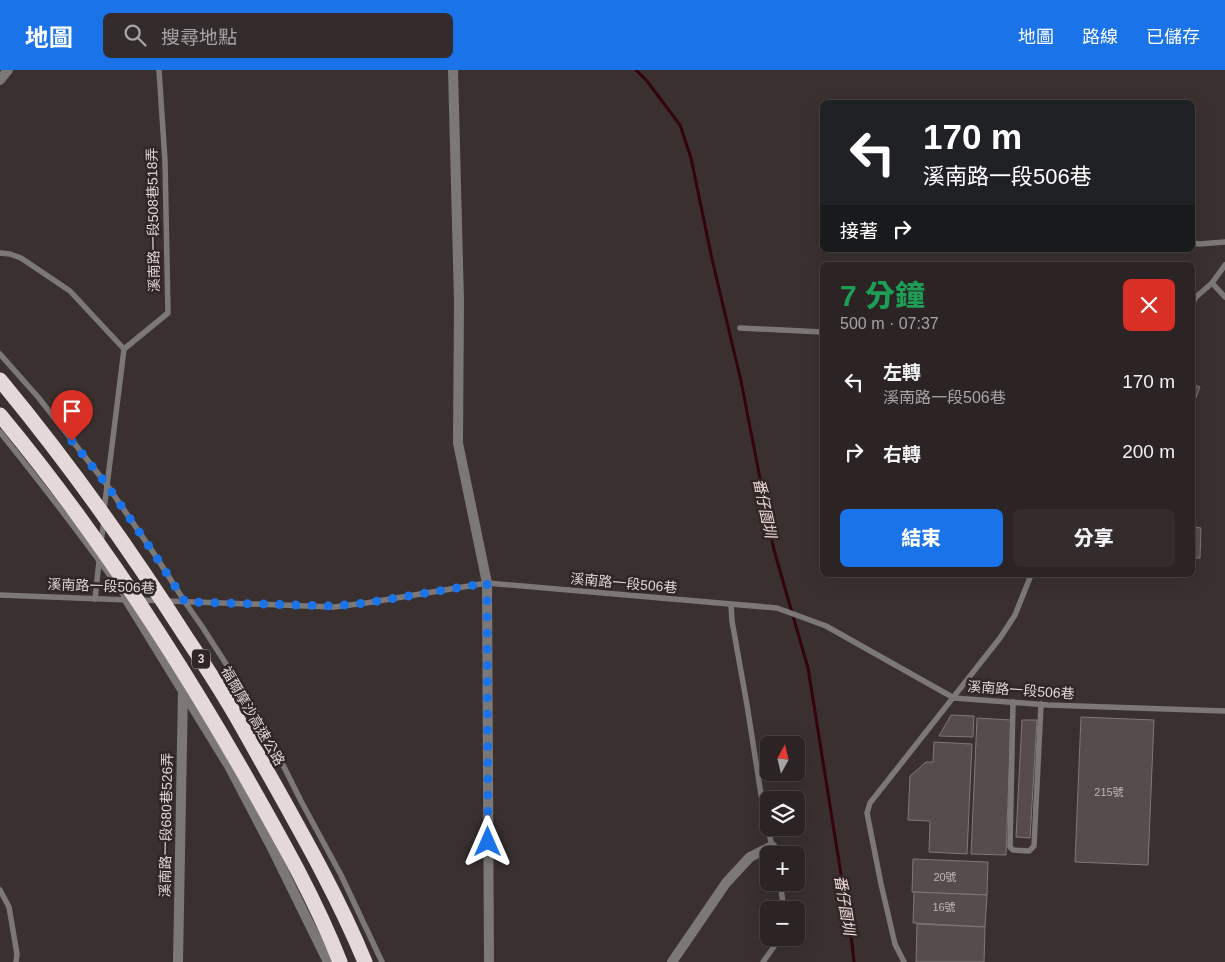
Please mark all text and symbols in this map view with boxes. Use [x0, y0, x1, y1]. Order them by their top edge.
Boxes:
search box [103, 13, 453, 58]
icon: search [121, 21, 149, 49]
text: 地圖 [25, 24, 73, 51]
text: 搜尋地點 [161, 27, 237, 48]
text: 地圖 [1018, 27, 1054, 47]
text: 路線 [1082, 27, 1118, 47]
text: 已儲存 [1146, 27, 1200, 47]
text: 170 m [923, 117, 1022, 156]
icon: left [840, 120, 905, 185]
street label: 溪南路一段508巷518弄 [144, 148, 162, 292]
text: 溪南路一段506巷 [923, 164, 1092, 189]
icon: right [888, 215, 916, 243]
text: 接著 [840, 221, 878, 242]
text: 7 分鐘 [840, 279, 925, 312]
button: close [1123, 279, 1175, 331]
text: 500 m · 07:37 [840, 315, 939, 332]
text: 左轉 [883, 362, 921, 383]
icon: left [840, 368, 868, 396]
text: 170 m [1122, 371, 1175, 392]
text: 溪南路一段506巷 [883, 389, 1006, 406]
pin [51, 390, 93, 441]
icon: arrive [58, 397, 86, 425]
icon: right [840, 438, 868, 466]
text: 200 m [1122, 441, 1175, 462]
text: 右轉 [883, 444, 921, 465]
water label: 番仔園圳 [750, 477, 780, 541]
button: 結束 [840, 509, 1003, 567]
button: 分享 [1013, 509, 1175, 567]
street label: 溪南路一段506巷 [570, 570, 678, 596]
street label: 溪南路一段506巷 [47, 576, 155, 596]
road number: 3 [192, 650, 210, 668]
street label: 福爾摩沙高速公路 [218, 664, 288, 768]
street label: 溪南路一段506巷 [967, 678, 1075, 702]
north arrow [760, 736, 805, 781]
map controls [760, 736, 805, 946]
street label: 溪南路一段680巷526弄 [157, 753, 175, 897]
house number: 215號 [1094, 786, 1124, 798]
button: layers [760, 791, 805, 836]
position arrow [461, 815, 513, 867]
button: + [760, 846, 805, 891]
house number: 20號 [933, 871, 957, 883]
water label: 番仔園圳 [832, 874, 858, 938]
button: − [760, 901, 805, 946]
house number: 16號 [932, 901, 956, 913]

